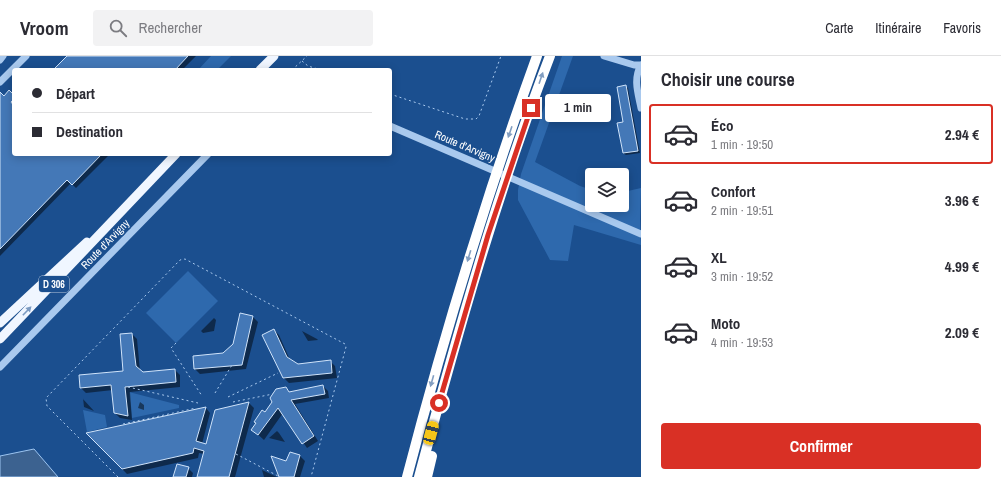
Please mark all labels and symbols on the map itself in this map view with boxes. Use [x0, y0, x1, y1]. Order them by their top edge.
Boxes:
one-way arrow [539, 72, 545, 84]
callout: 1 min [545, 94, 611, 122]
route end [522, 99, 540, 117]
street label: Route d'Arvigny [433, 127, 498, 165]
one-way arrow [507, 127, 513, 139]
street label: Route d'Arvigny [78, 216, 133, 272]
one-way arrow [466, 250, 472, 262]
road number: D 306 [39, 276, 69, 292]
one-way arrow [22, 306, 32, 316]
one-way arrow [429, 375, 435, 387]
route start [430, 394, 448, 412]
car [422, 420, 440, 446]

